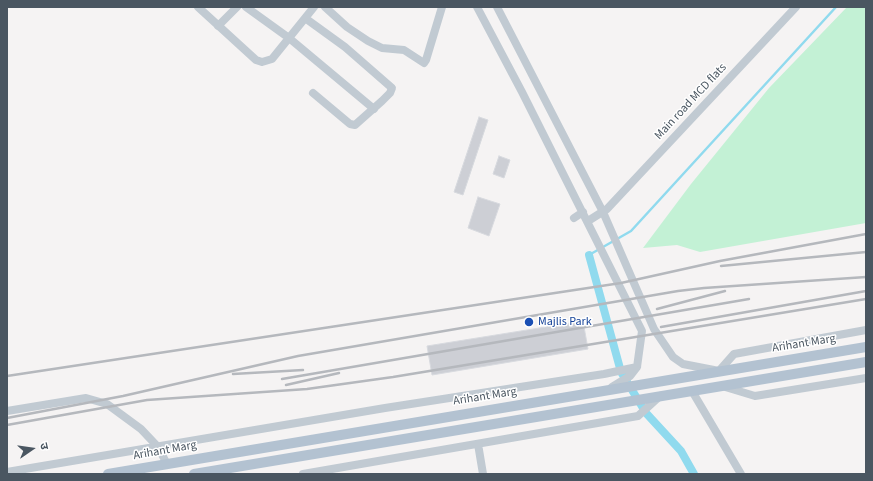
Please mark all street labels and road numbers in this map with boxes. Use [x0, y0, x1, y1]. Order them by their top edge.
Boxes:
street label: Main road MCD flats [652, 61, 730, 143]
street label: Arihant Marg [771, 332, 837, 356]
street label: Arihant Marg [452, 385, 518, 409]
street label: Arihant Marg [132, 438, 198, 464]

